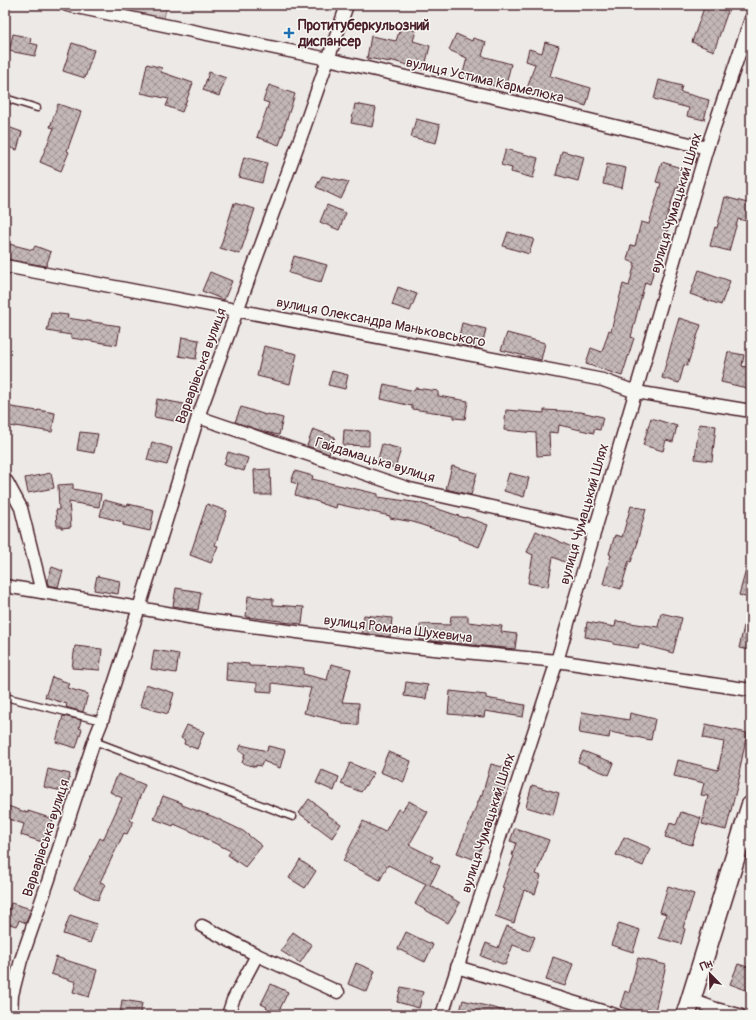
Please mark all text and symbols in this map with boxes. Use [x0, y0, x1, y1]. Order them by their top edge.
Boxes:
place label: Протитуберкульозний диспансер [297, 17, 430, 50]
marker: Протитуберкульозний диспансер [283, 27, 295, 39]
street label: вулиця Устима Кармелюка [404, 54, 566, 106]
street label: вулиця Чумацький Шлях [647, 131, 705, 275]
street label: вулиця Олександра Маньковського [275, 293, 487, 351]
street label: Варварівська вулиця [172, 305, 230, 427]
street label: Гайдамацька вулиця [313, 434, 437, 486]
street label: вулиця Чумацький Шлях [556, 442, 612, 586]
street label: вулиця Романа Шухевича [323, 611, 473, 647]
street label: вулиця Чумацький Шлях [457, 751, 519, 895]
street label: Варварівська вулиця [19, 777, 73, 899]
north arrow [690, 954, 730, 994]
text: Пн [698, 957, 715, 974]

